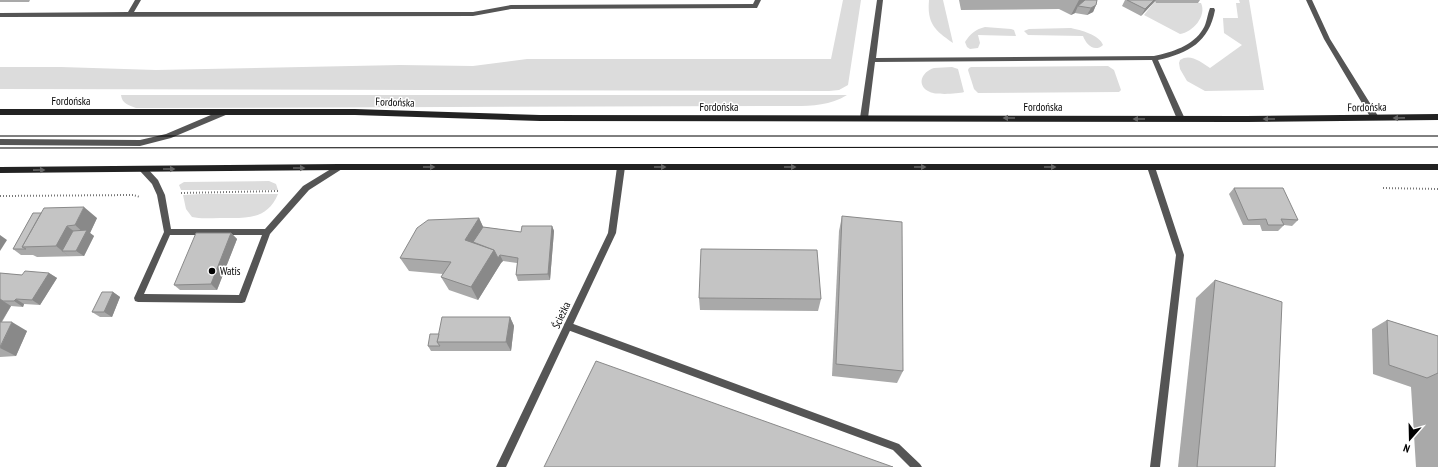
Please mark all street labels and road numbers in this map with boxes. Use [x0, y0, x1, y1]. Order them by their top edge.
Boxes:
street label: Fordońska [51, 94, 91, 108]
street label: Fordońska [375, 94, 415, 110]
street label: Fordońska [699, 100, 739, 114]
street label: Fordońska [1023, 100, 1063, 114]
street label: Fordońska [1347, 100, 1387, 114]
street label: Ścieżka [549, 299, 573, 331]

